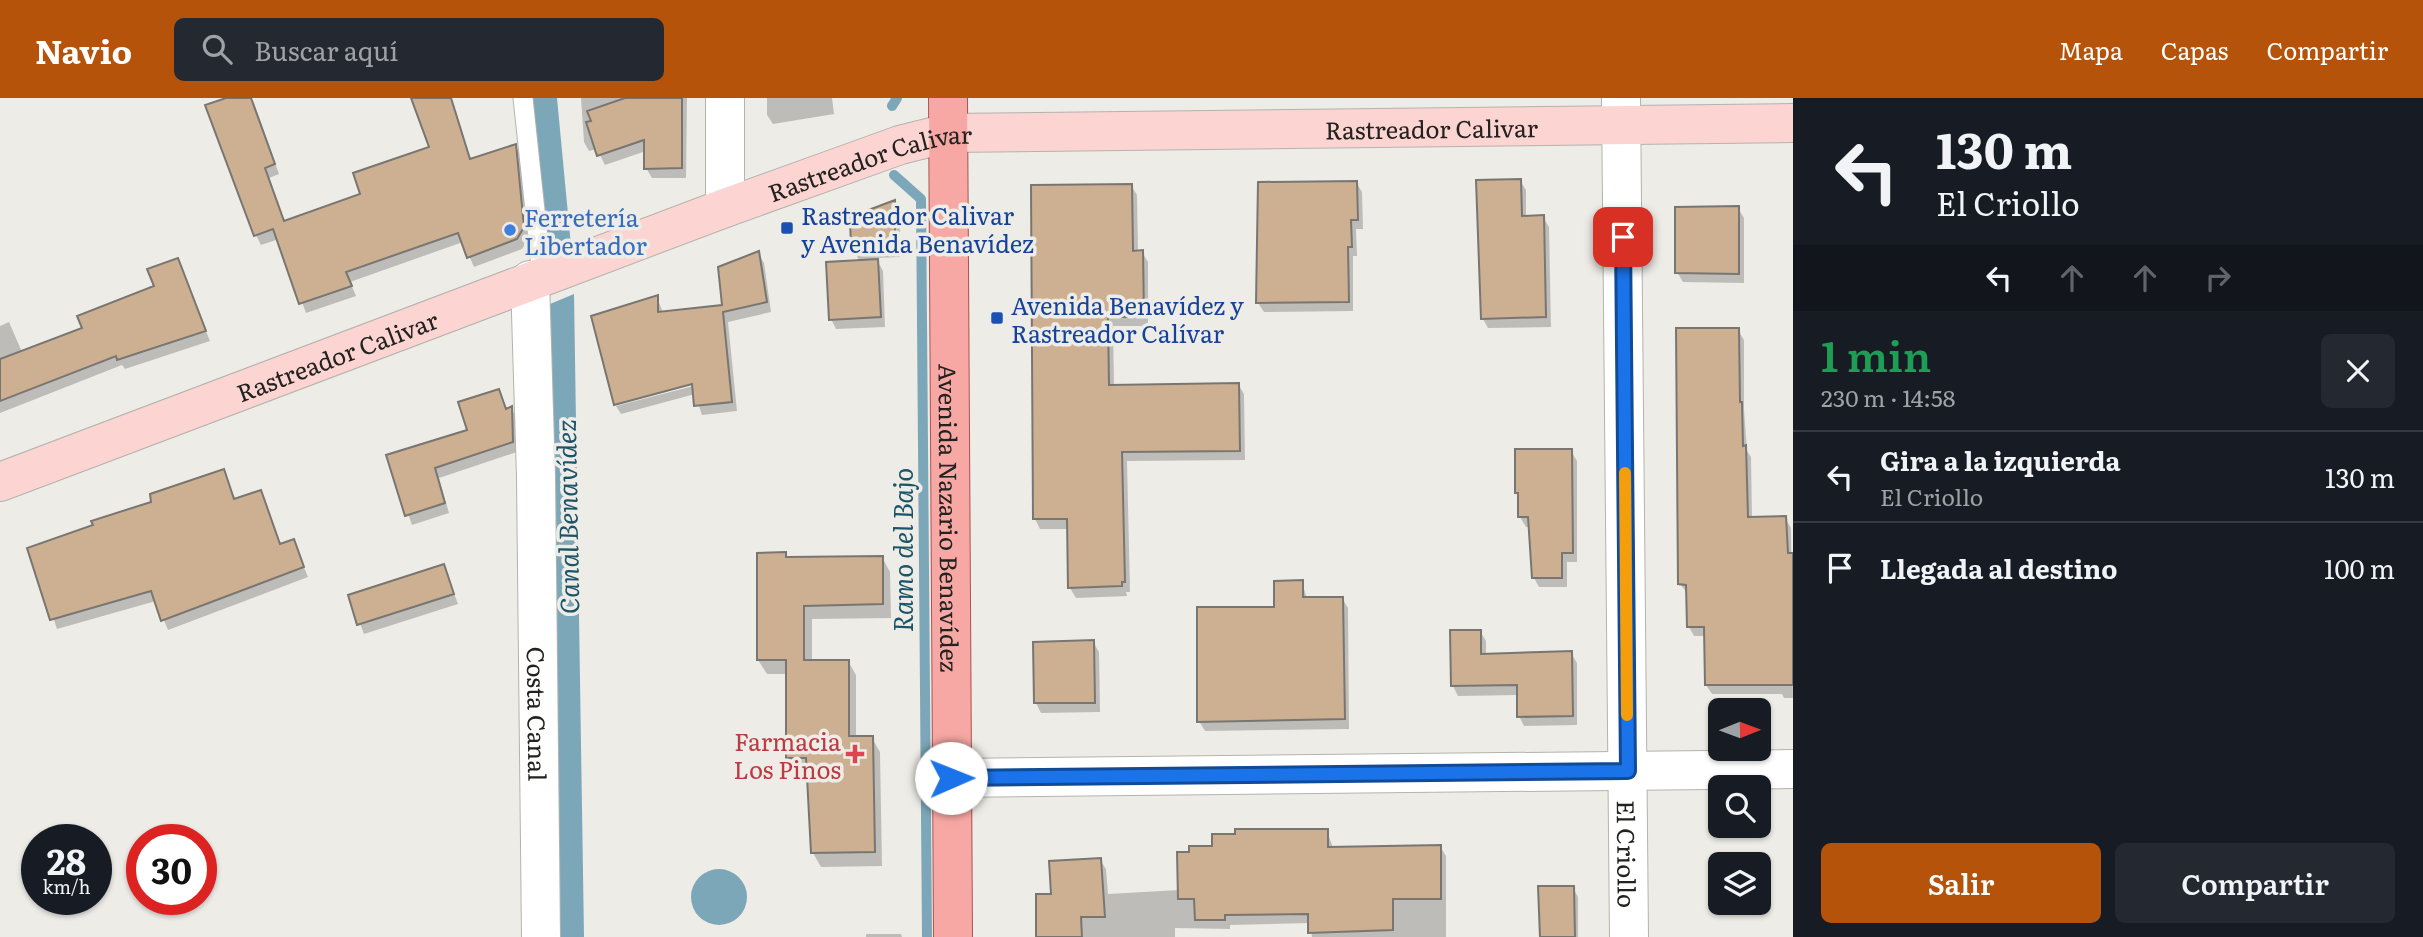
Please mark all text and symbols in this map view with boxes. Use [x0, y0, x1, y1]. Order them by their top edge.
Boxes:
search box [174, 18, 664, 81]
text: Navio [35, 25, 132, 74]
icon: search [198, 30, 236, 68]
text: Buscar aquí [254, 30, 398, 69]
text: Mapa [2059, 32, 2123, 67]
text: Capas [2161, 32, 2228, 67]
text: Compartir [2266, 32, 2388, 67]
street label: Rastreador Calivar [1325, 109, 1539, 146]
text: 130 m [1936, 111, 2072, 184]
street label: Rastreador Calivar [763, 115, 973, 209]
icon: left [1821, 126, 1912, 217]
text: El Criollo [1936, 178, 2080, 226]
place label: Rastreador Calivar y Avenida Benavídez [801, 197, 1034, 260]
place label: Ferretería Libertador [524, 199, 647, 262]
pin [1593, 207, 1653, 267]
icon: arrive [1604, 218, 1642, 256]
marker: Rastreador Calivar y Avenida Benavídez [779, 220, 795, 236]
marker: Ferretería Libertador [502, 222, 518, 238]
icon: left [1980, 259, 2018, 297]
icon: ahead [2053, 259, 2091, 297]
icon: ahead [2126, 259, 2164, 297]
icon: right [2199, 259, 2237, 297]
place label: Avenida Benavídez y Rastreador Calívar [1011, 287, 1244, 350]
street label: Rastreador Calivar [231, 300, 443, 409]
marker: Avenida Benavídez y Rastreador Calívar [989, 310, 1005, 326]
text: 1 min [1821, 323, 1931, 385]
button: close [2321, 334, 2395, 408]
street label: Avenida Nazario Benavídez [932, 364, 969, 673]
text: 230 m · 14:58 [1821, 380, 1955, 414]
water label: Canal Benavídez [545, 420, 587, 614]
text: Gira a la izquierda [1880, 440, 2121, 479]
text: 130 m [2325, 457, 2395, 496]
icon: left [1821, 458, 1859, 496]
water label: Ramo del Bajo [882, 468, 921, 632]
text: El Criollo [1880, 479, 1983, 513]
text: Llegada al destino [1880, 548, 2117, 587]
text: 100 m [2324, 548, 2395, 587]
icon: arrive [1821, 549, 1859, 587]
street label: Costa Canal [520, 646, 557, 781]
north arrow [1708, 698, 1771, 761]
map controls [1708, 698, 1771, 915]
place label: Farmacia Los Pinos [734, 723, 841, 786]
position arrow [914, 741, 988, 815]
marker: Farmacia Los Pinos [847, 746, 863, 762]
button: search [1708, 775, 1771, 838]
street label: El Criollo [1610, 800, 1646, 908]
speed limit sign: 30 [126, 824, 217, 915]
text: 28 [47, 834, 86, 886]
button: Salir [1821, 843, 2101, 923]
button: Compartir [2115, 843, 2395, 923]
button: layers [1708, 852, 1771, 915]
text: km/h [43, 873, 90, 900]

